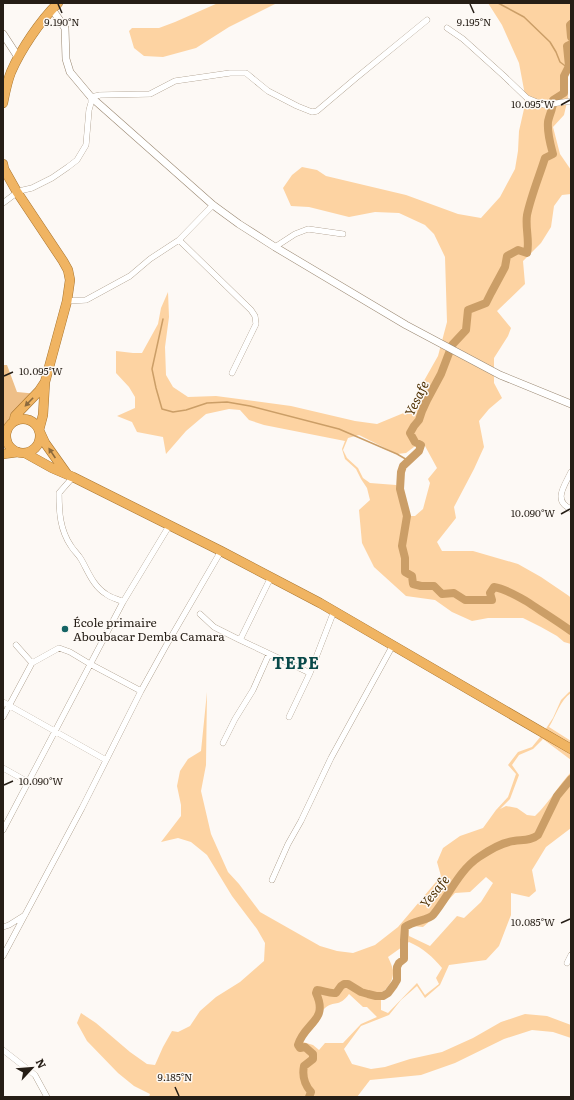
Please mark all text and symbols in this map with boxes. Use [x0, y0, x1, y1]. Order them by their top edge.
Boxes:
text: 9.190°N [44, 14, 80, 29]
text: 9.195°N [457, 14, 491, 29]
text: 10.095°W [511, 96, 555, 111]
text: 10.095°W [19, 363, 63, 378]
water label: Yesafe [399, 377, 433, 419]
one-way arrow [25, 397, 34, 406]
one-way arrow [48, 447, 56, 458]
text: 10.090°W [511, 505, 555, 520]
place label: École primaire Aboubacar Demba Camara [73, 613, 225, 645]
marker: École primaire Aboubacar Demba Camara [60, 624, 70, 634]
district label: TEPE [272, 650, 320, 674]
text: 10.090°W [19, 773, 63, 788]
water label: Yesafe [415, 871, 453, 911]
text: 10.085°W [511, 914, 555, 929]
north arrow [12, 1048, 52, 1088]
text: N [33, 1056, 51, 1071]
text: 9.185°N [158, 1069, 192, 1084]

